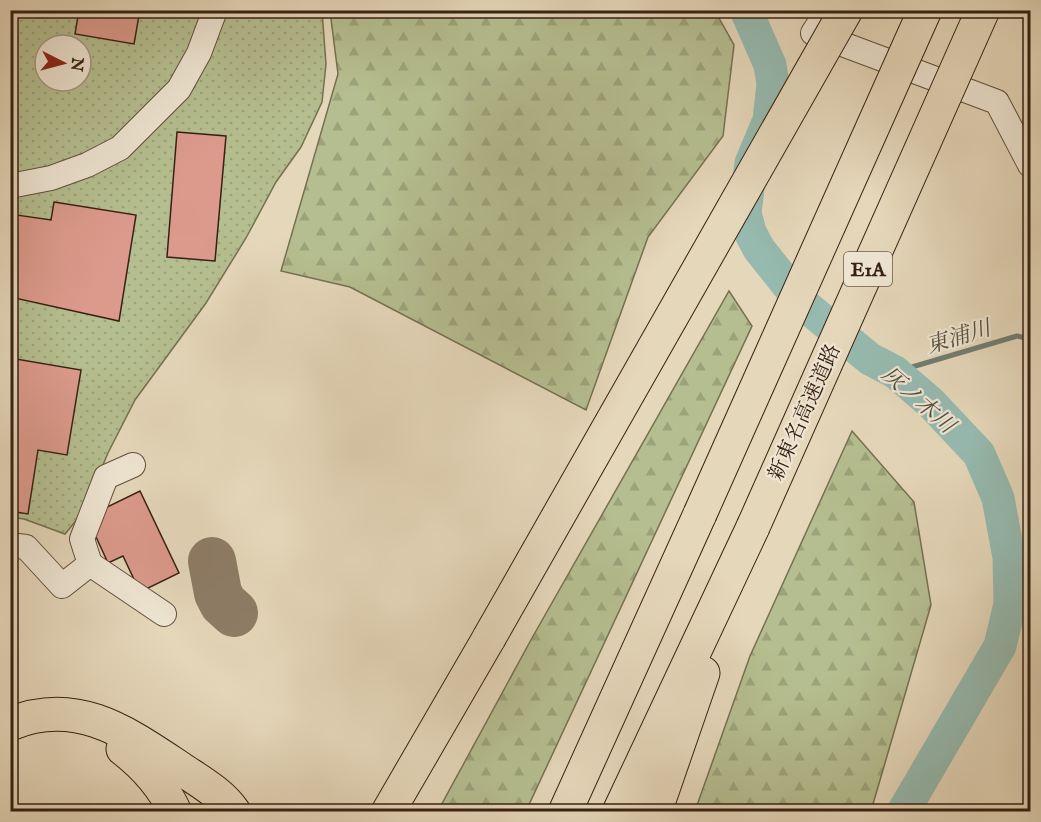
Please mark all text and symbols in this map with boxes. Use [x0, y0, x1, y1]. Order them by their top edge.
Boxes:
north arrow [33, 33, 93, 93]
text: N [65, 55, 87, 72]
road number: E1A [844, 252, 892, 286]
water label: 東浦川 [923, 314, 996, 361]
street label: 新東名高速道路 [763, 340, 848, 485]
water label: 灰ノ木川 [875, 361, 962, 441]

